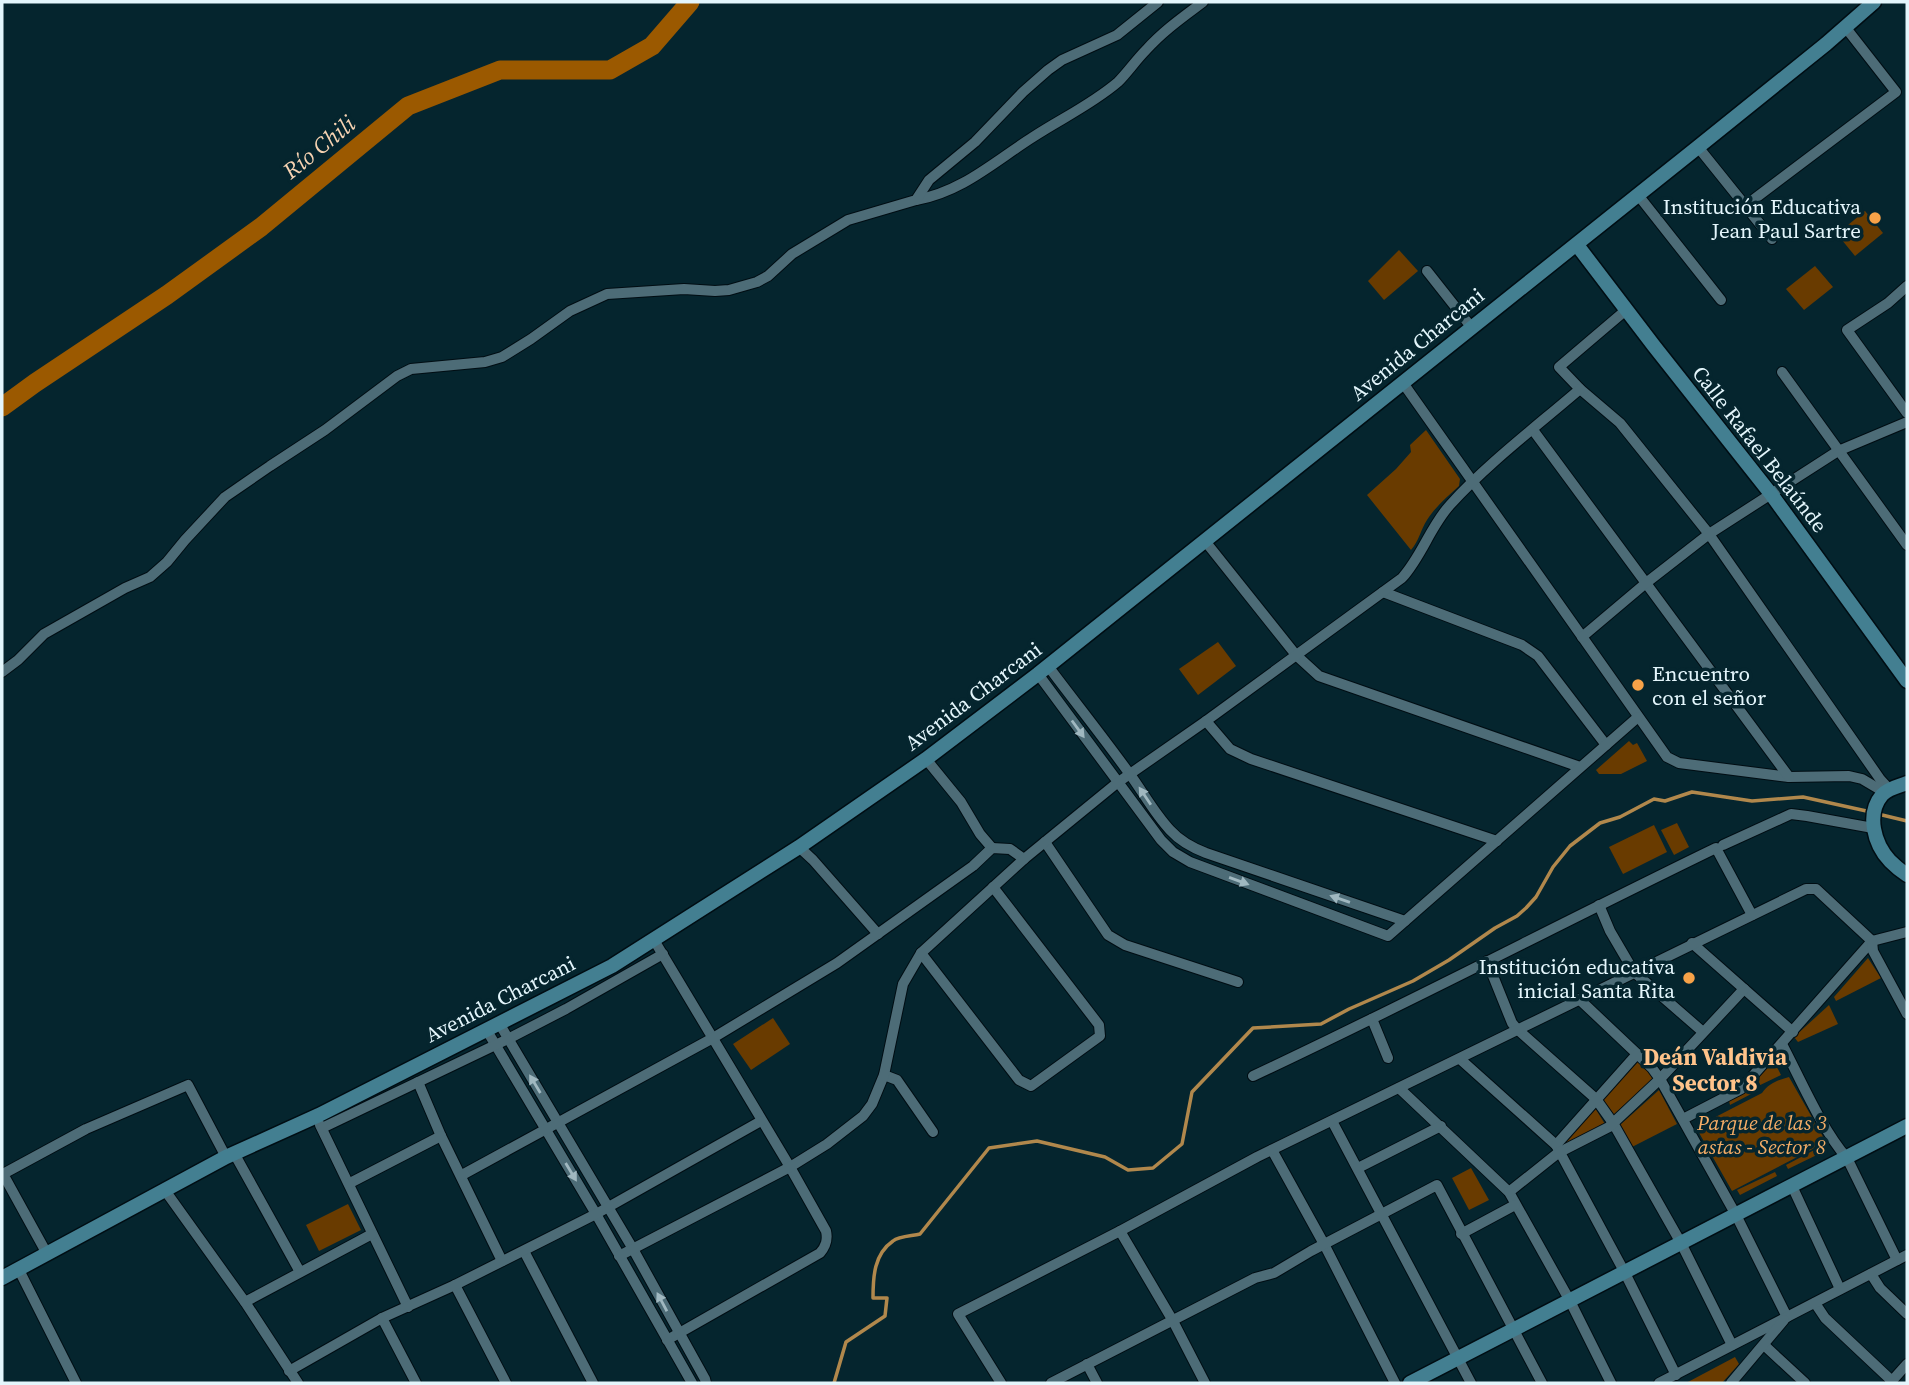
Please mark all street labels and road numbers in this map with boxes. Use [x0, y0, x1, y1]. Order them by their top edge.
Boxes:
street label: Avenida Charcani [1344, 281, 1490, 407]
street label: Calle Rafael Belaúnde [1686, 360, 1834, 538]
street label: Avenida Charcani [898, 635, 1048, 757]
street label: Avenida Charcani [420, 949, 580, 1049]

